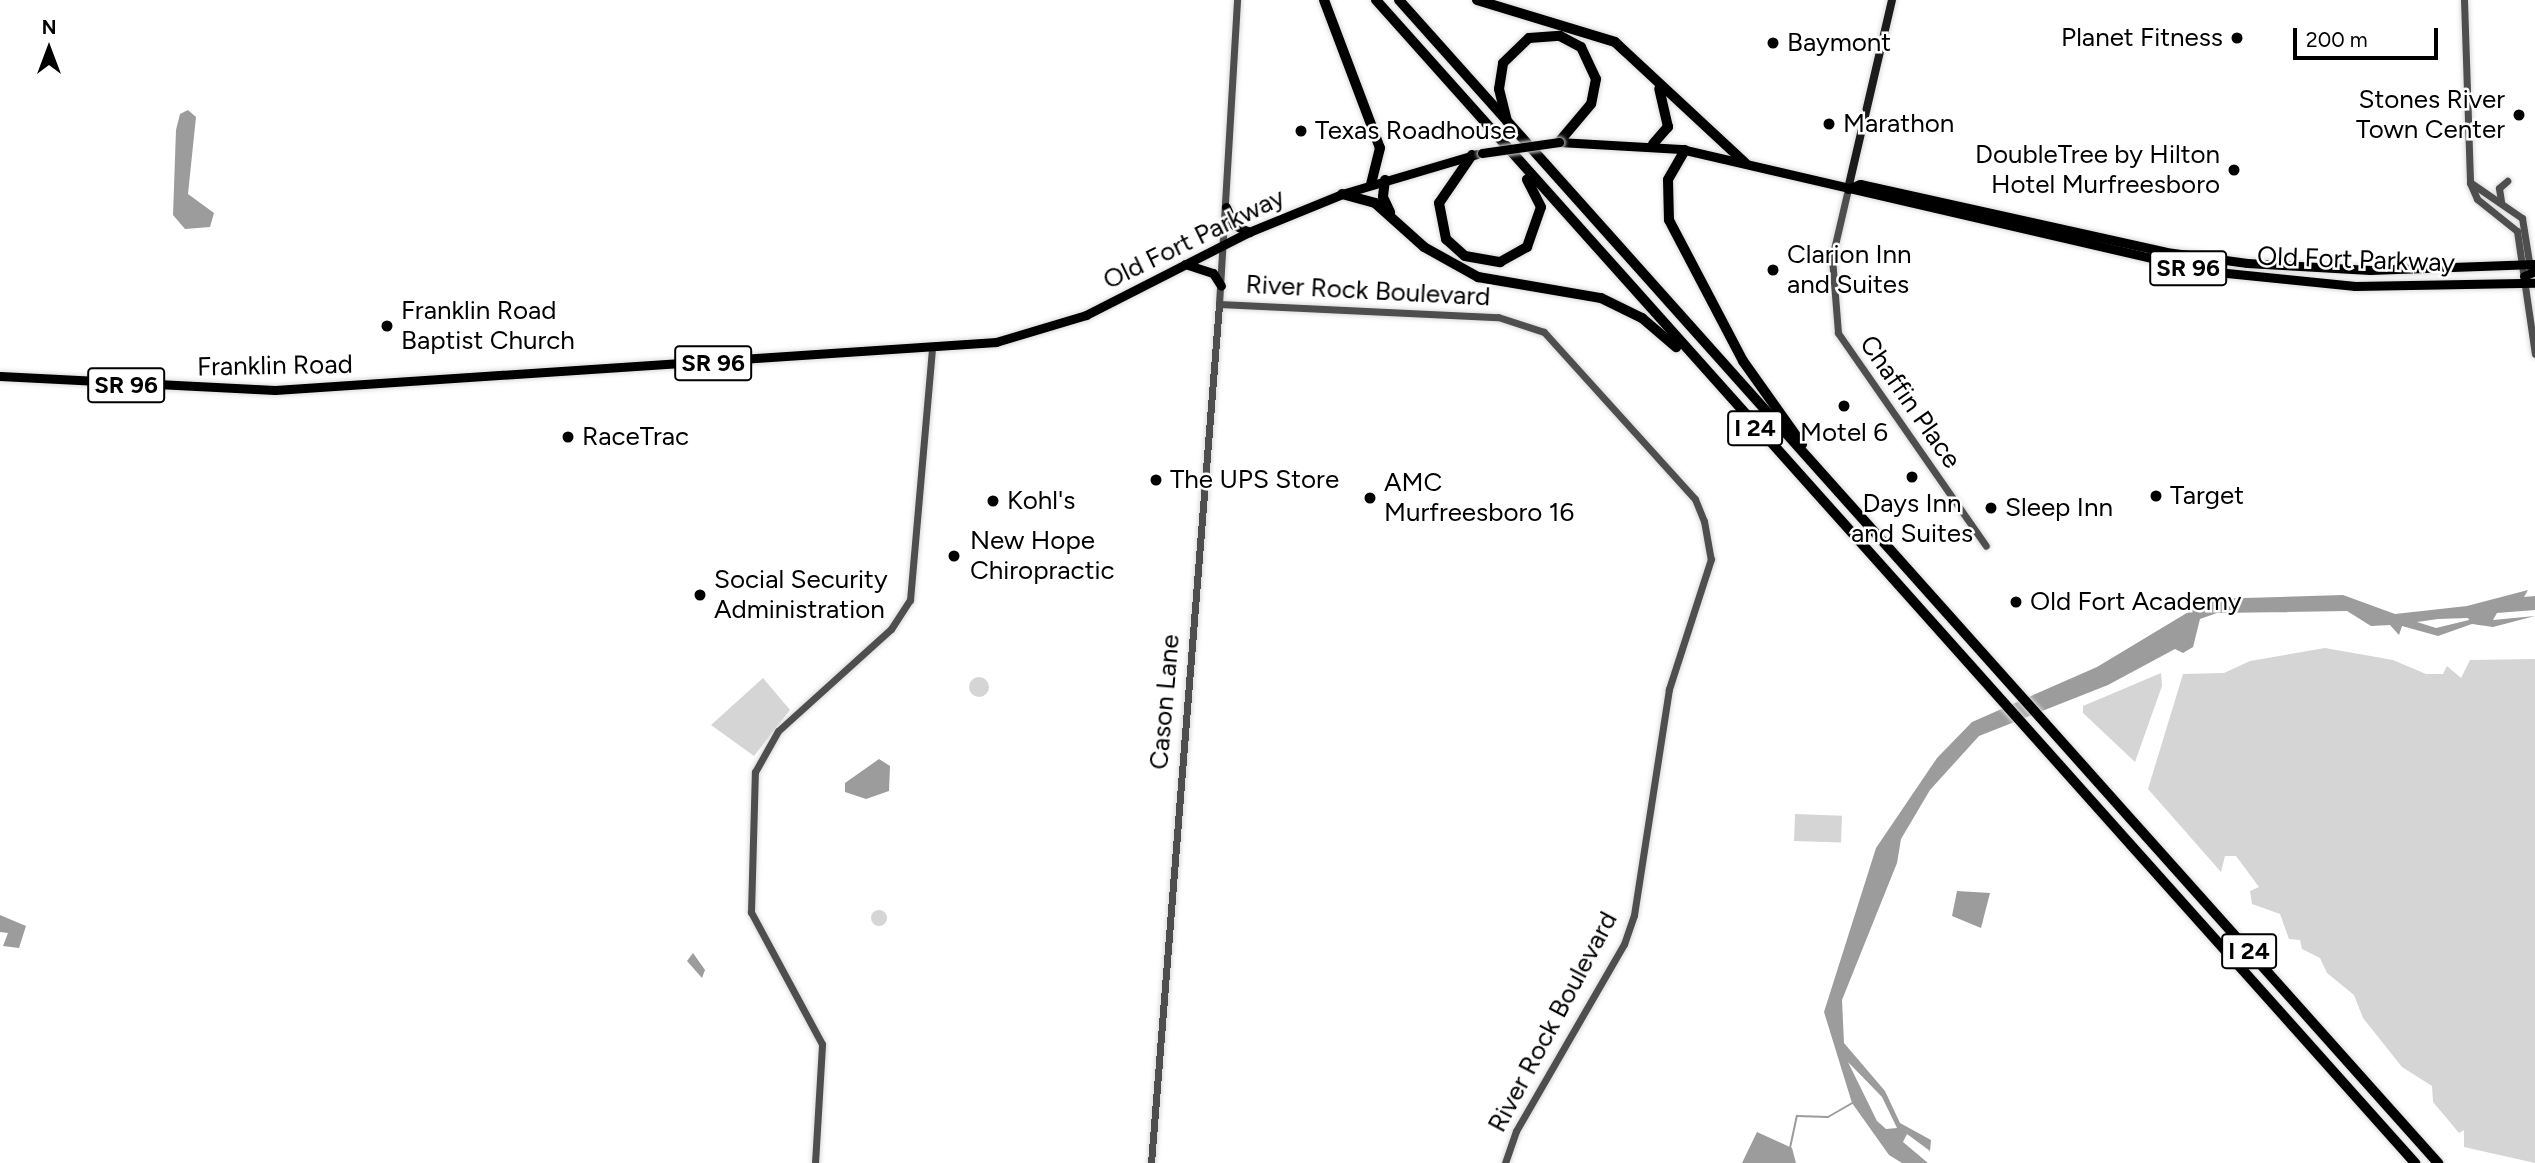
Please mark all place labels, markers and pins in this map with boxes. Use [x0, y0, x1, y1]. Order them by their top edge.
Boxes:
place label: Planet Fitness [2061, 22, 2223, 54]
place label: Baymont [1787, 27, 1891, 59]
marker: Planet Fitness [2229, 30, 2245, 46]
marker: Baymont [1765, 35, 1781, 51]
place label: Stones River Town Center [2356, 84, 2505, 146]
marker: Stones River Town Center [2511, 107, 2527, 123]
place label: Marathon [1843, 108, 1954, 140]
place label: Texas Roadhouse [1315, 115, 1516, 147]
marker: Marathon [1821, 116, 1837, 132]
marker: Texas Roadhouse [1293, 123, 1309, 139]
place label: DoubleTree by Hilton Hotel Murfreesboro [1975, 139, 2220, 200]
marker: DoubleTree by Hilton Hotel Murfreesboro [2226, 162, 2242, 178]
place label: Clarion Inn and Suites [1787, 239, 1912, 300]
marker: Clarion Inn and Suites [1765, 262, 1781, 278]
place label: Franklin Road Baptist Church [401, 295, 575, 356]
marker: Franklin Road Baptist Church [379, 318, 395, 334]
marker: Motel 6 [1836, 398, 1852, 414]
place label: Motel 6 [1800, 417, 1888, 449]
place label: RaceTrac [582, 421, 689, 453]
marker: RaceTrac [560, 429, 576, 445]
place label: The UPS Store [1170, 464, 1339, 496]
place label: AMC Murfreesboro 16 [1384, 467, 1574, 528]
marker: Days Inn and Suites [1904, 469, 1920, 485]
marker: The UPS Store [1148, 472, 1164, 488]
place label: Target [2170, 480, 2244, 512]
place label: Kohl's [1007, 485, 1075, 517]
place label: Days Inn and Suites [1851, 488, 1973, 550]
marker: Target [2148, 488, 2164, 504]
marker: AMC Murfreesboro 16 [1362, 490, 1378, 506]
place label: Sleep Inn [2005, 492, 2113, 524]
marker: Kohl's [985, 493, 1001, 509]
marker: Sleep Inn [1983, 500, 1999, 516]
place label: New Hope Chiropractic [970, 525, 1115, 586]
marker: New Hope Chiropractic [944, 546, 964, 566]
place label: Social Security Administration [714, 564, 888, 626]
place label: Old Fort Academy [2030, 586, 2241, 618]
marker: Social Security Administration [692, 587, 708, 603]
marker: Old Fort Academy [2008, 594, 2024, 610]

